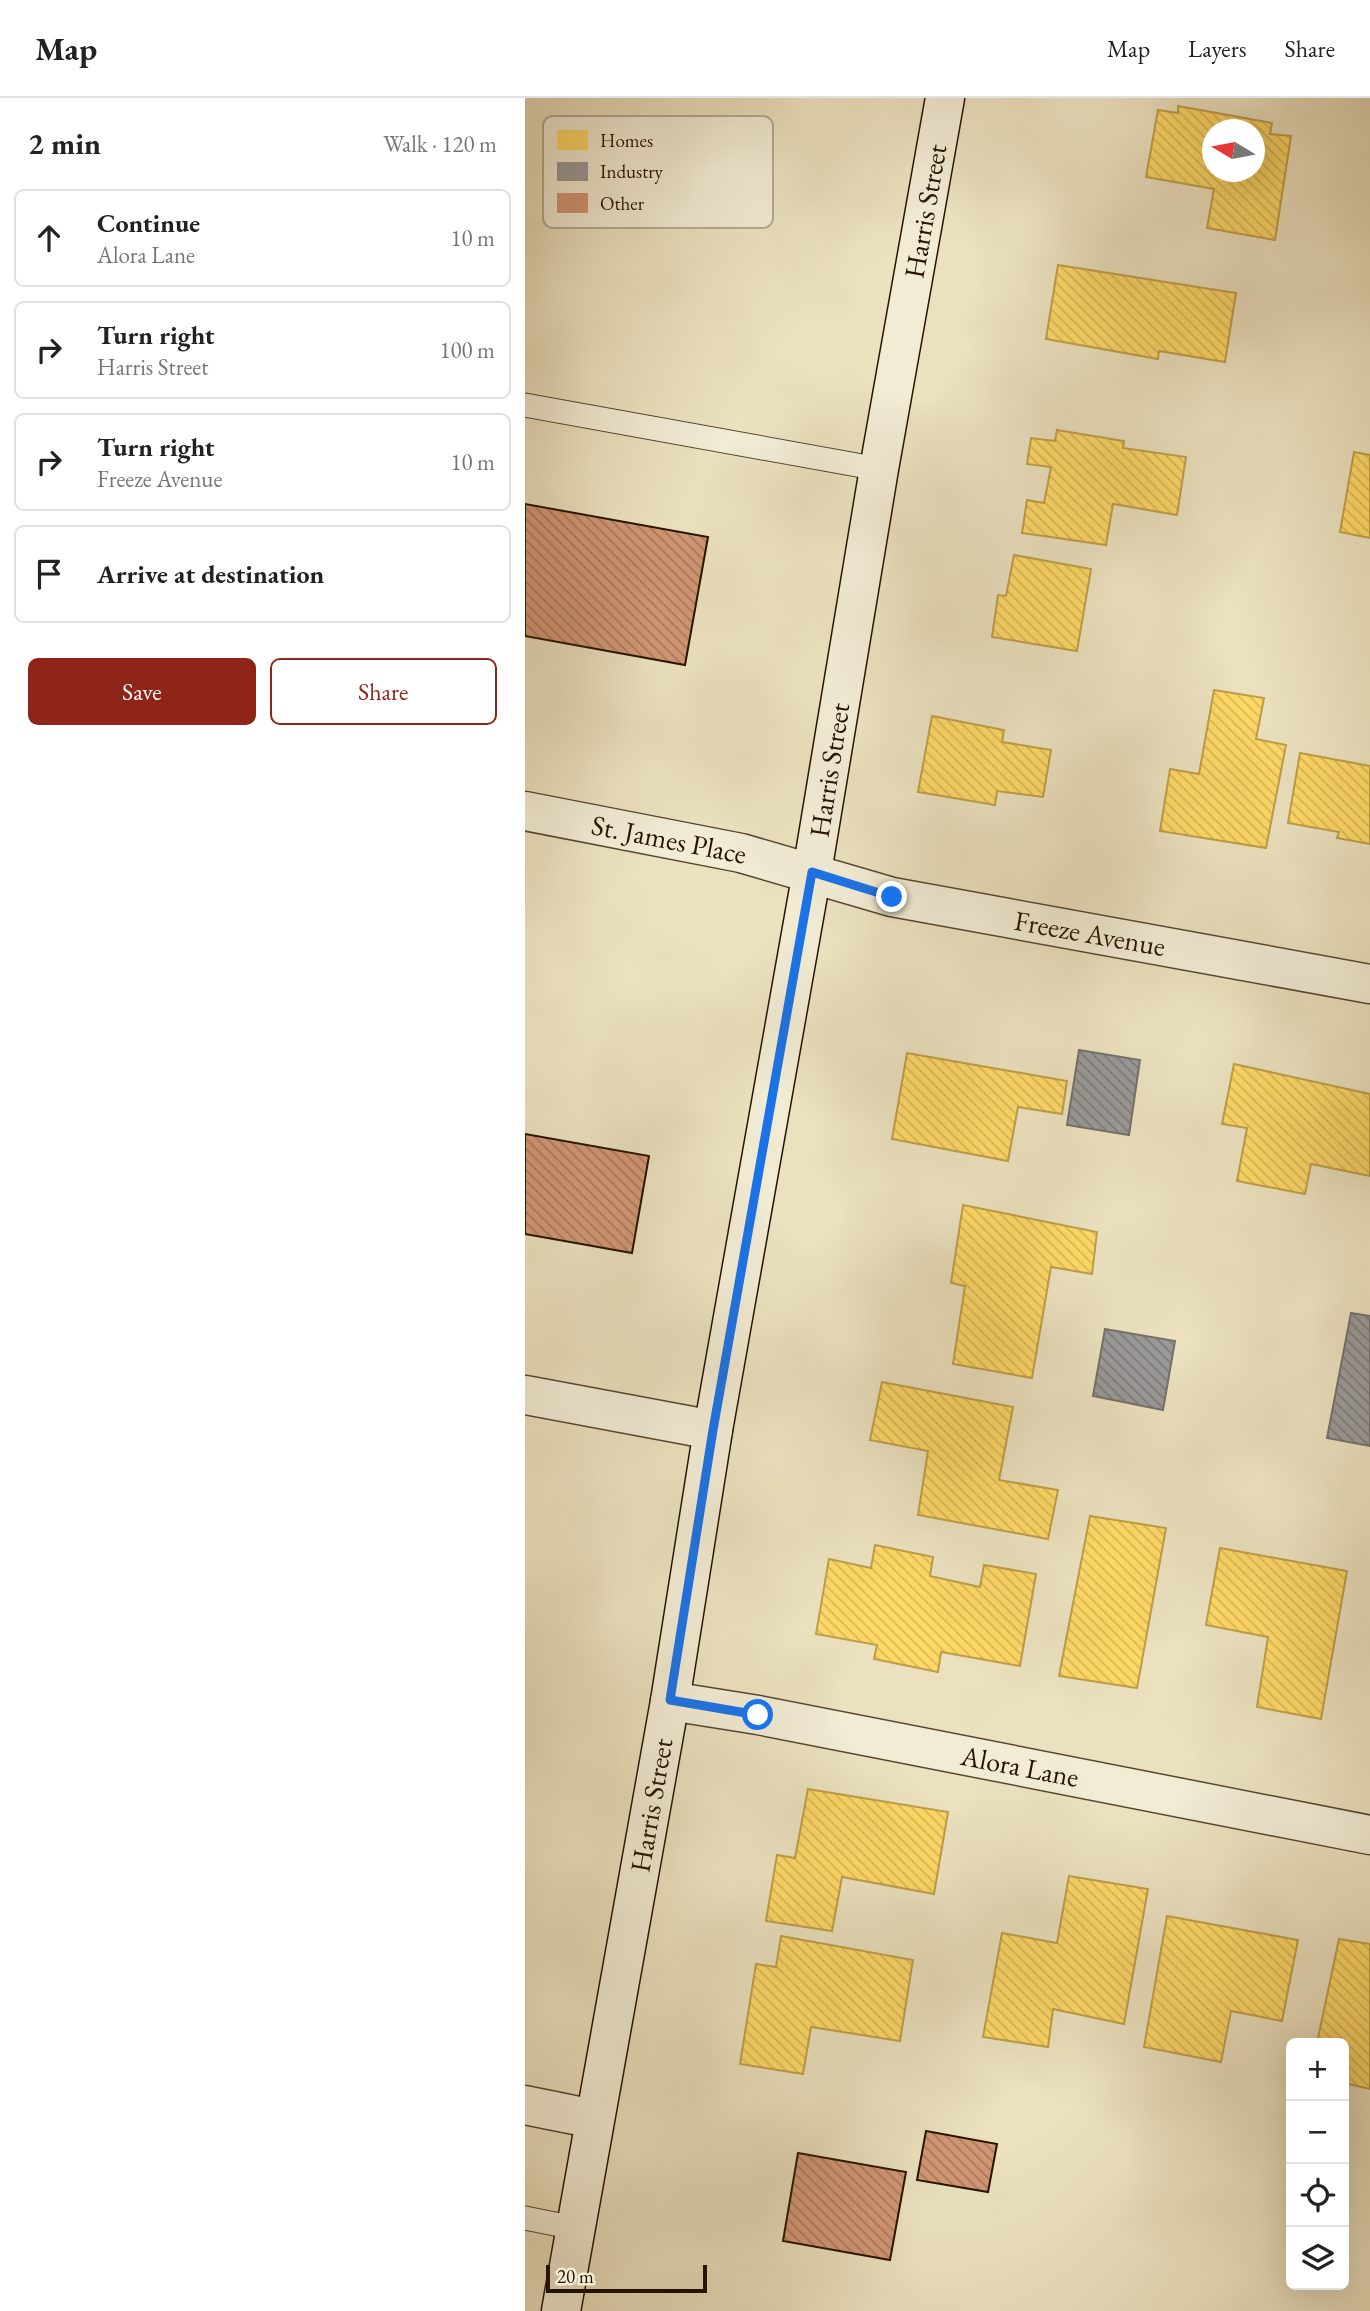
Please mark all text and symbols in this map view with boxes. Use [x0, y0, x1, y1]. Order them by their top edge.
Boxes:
text: Map [35, 27, 97, 70]
text: Map [1107, 33, 1150, 64]
text: Layers [1188, 33, 1247, 64]
text: Share [1285, 33, 1335, 64]
legend [543, 116, 773, 228]
north arrow [1202, 119, 1265, 182]
text: 2 min [28, 124, 101, 163]
text: Homes [600, 128, 653, 153]
text: Walk · 120 m [383, 129, 497, 159]
street label: Harris Street [896, 141, 955, 281]
text: Industry [600, 159, 664, 184]
text: Other [600, 191, 645, 216]
text: Continue [97, 206, 200, 240]
icon: ahead [30, 219, 68, 257]
text: 10 m [450, 223, 495, 253]
text: Alora Lane [97, 240, 195, 270]
text: Turn right [97, 318, 215, 352]
icon: right [30, 331, 68, 369]
text: 100 m [439, 335, 495, 365]
text: Harris Street [97, 352, 208, 382]
text: Turn right [97, 430, 215, 464]
icon: right [30, 443, 68, 481]
text: 10 m [450, 447, 495, 477]
text: Freeze Avenue [97, 464, 222, 494]
icon: arrive [30, 555, 68, 593]
text: Arrive at destination [97, 557, 324, 591]
button: Save [28, 658, 256, 725]
button: Share [270, 658, 497, 725]
street label: Harris Street [801, 700, 857, 840]
street label: St. James Place [589, 806, 750, 872]
route end [876, 881, 907, 912]
street label: Freeze Avenue [1012, 902, 1168, 964]
route start [742, 1699, 773, 1730]
street label: Harris Street [622, 1735, 681, 1875]
street label: Alora Lane [957, 1737, 1082, 1795]
map controls [1286, 2038, 1349, 2290]
button: + [1286, 2038, 1349, 2101]
button: − [1286, 2101, 1349, 2164]
button: locate [1286, 2164, 1349, 2227]
button: layers [1286, 2227, 1349, 2290]
scale bar [546, 2262, 707, 2294]
text: 20 m [557, 2264, 594, 2289]

